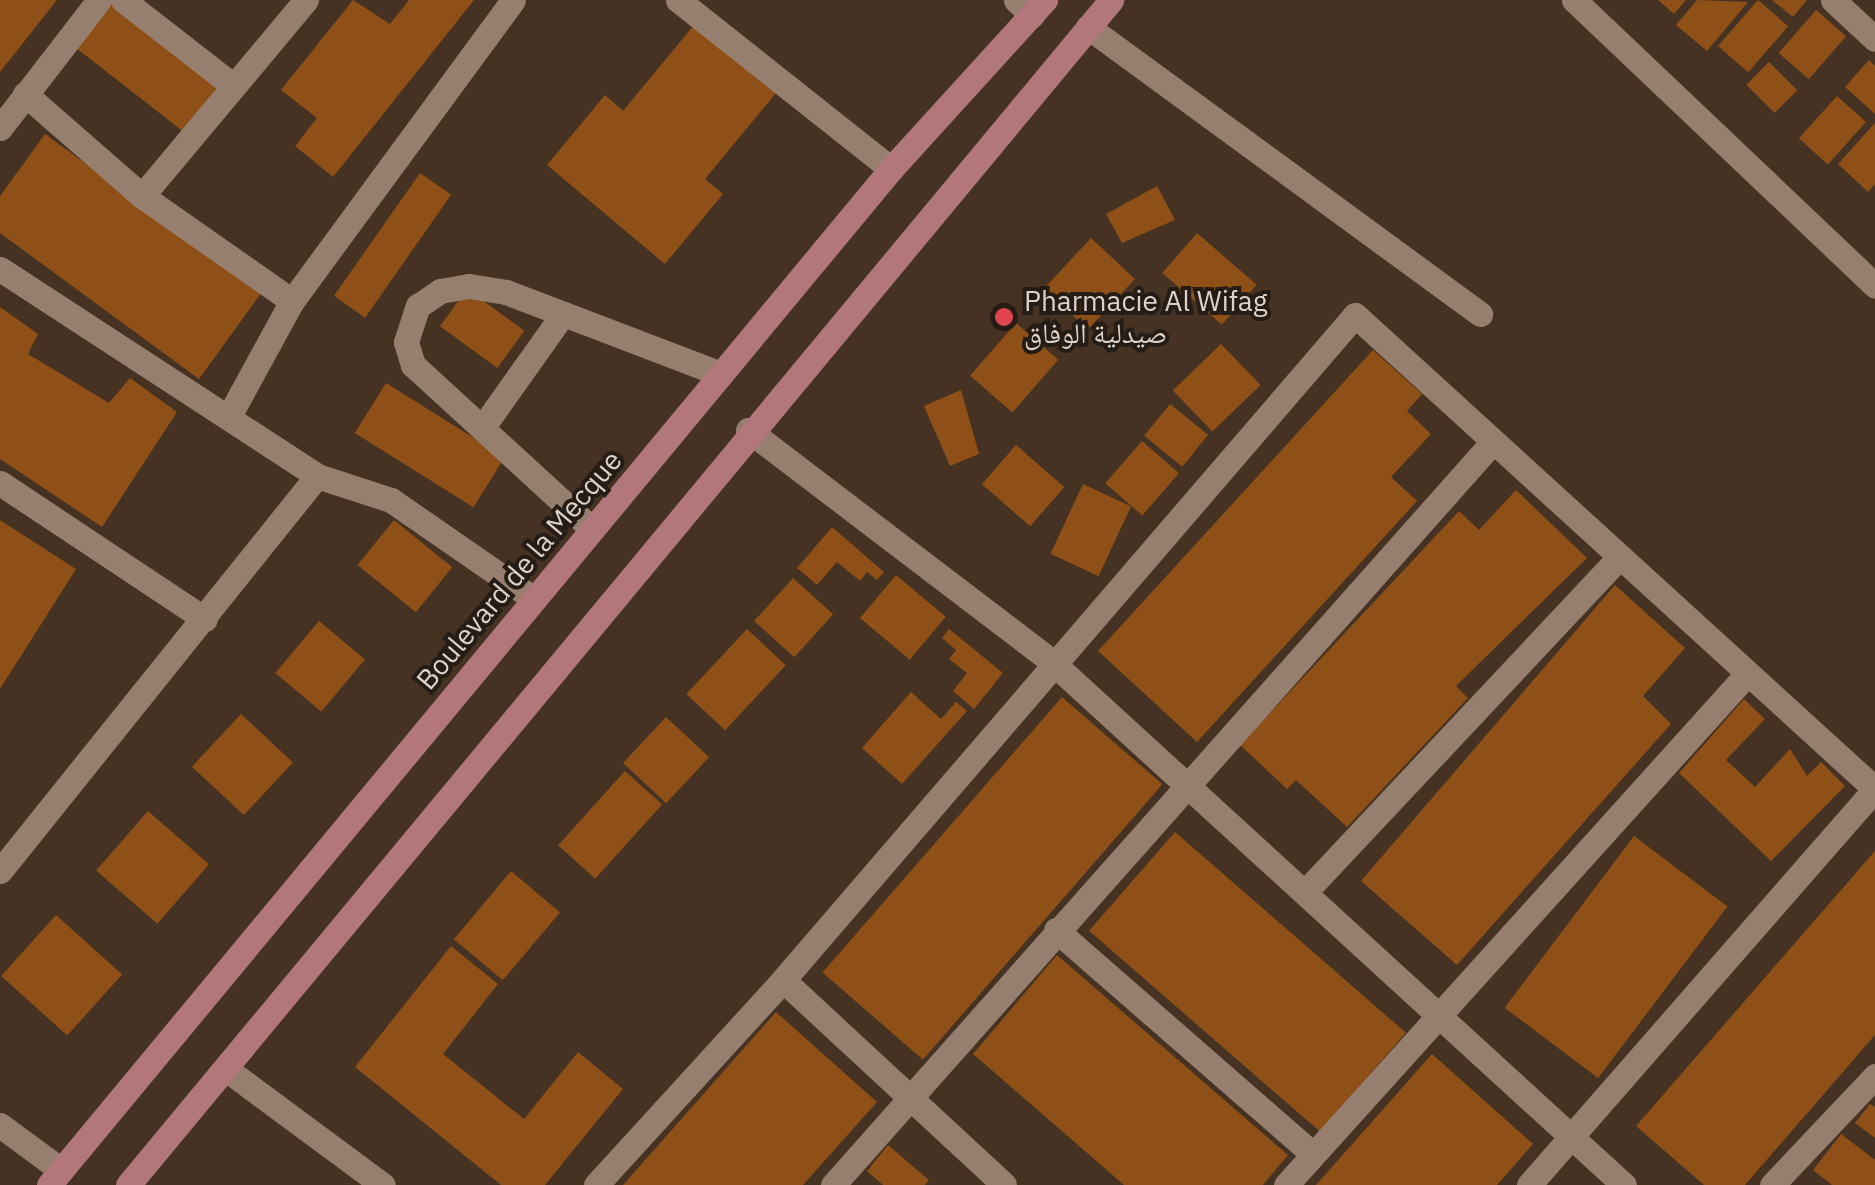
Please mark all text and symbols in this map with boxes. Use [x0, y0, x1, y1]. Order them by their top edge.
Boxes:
place label: Pharmacie Al Wifag صيدلية الوفاق [1024, 284, 1267, 350]
marker: Pharmacie Al Wifag صيدلية الوفاق [993, 306, 1015, 328]
street label: Boulevard de la Mecque [409, 444, 629, 696]

